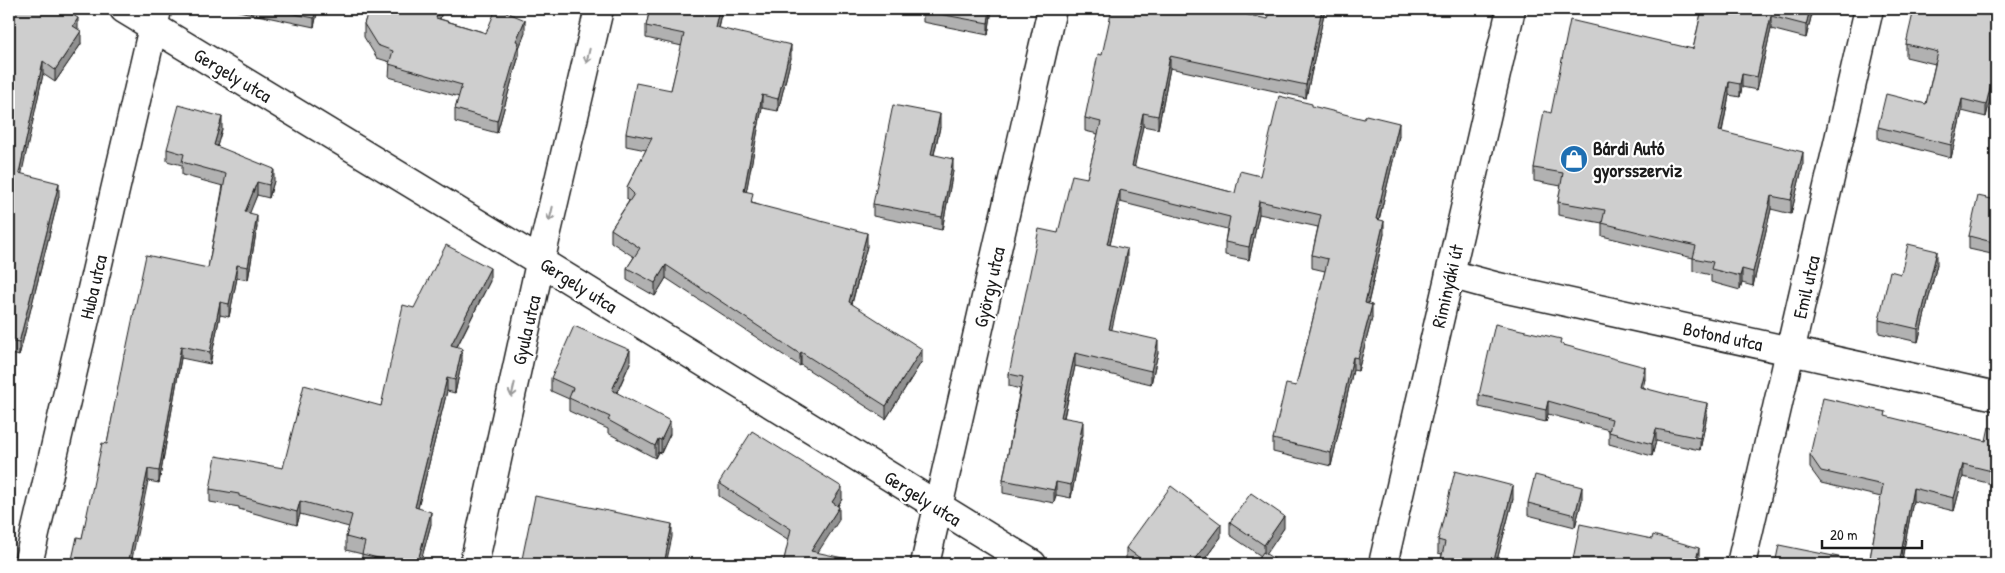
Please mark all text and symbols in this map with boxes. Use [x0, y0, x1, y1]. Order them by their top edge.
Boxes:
street label: Gergely utca [189, 42, 277, 109]
one-way arrow [583, 48, 592, 64]
place label: Bárdi Autó gyorsszerviz [1593, 135, 1683, 184]
shop icon: Bárdi Autó gyorsszerviz [1559, 144, 1589, 174]
one-way arrow [546, 206, 555, 222]
street label: Riminyáki út [1425, 241, 1469, 330]
street label: György utca [967, 244, 1011, 330]
street label: Gergely utca [535, 251, 623, 319]
street label: Huba utca [73, 252, 113, 322]
street label: Emil utca [1786, 252, 1826, 321]
street label: Gyula utca [505, 292, 547, 367]
street label: Botond utca [1681, 315, 1766, 357]
one-way arrow [508, 382, 517, 398]
street label: Gergely utca [879, 464, 967, 532]
scale bar [1822, 518, 1922, 550]
text: 20 m [1830, 524, 1857, 545]

